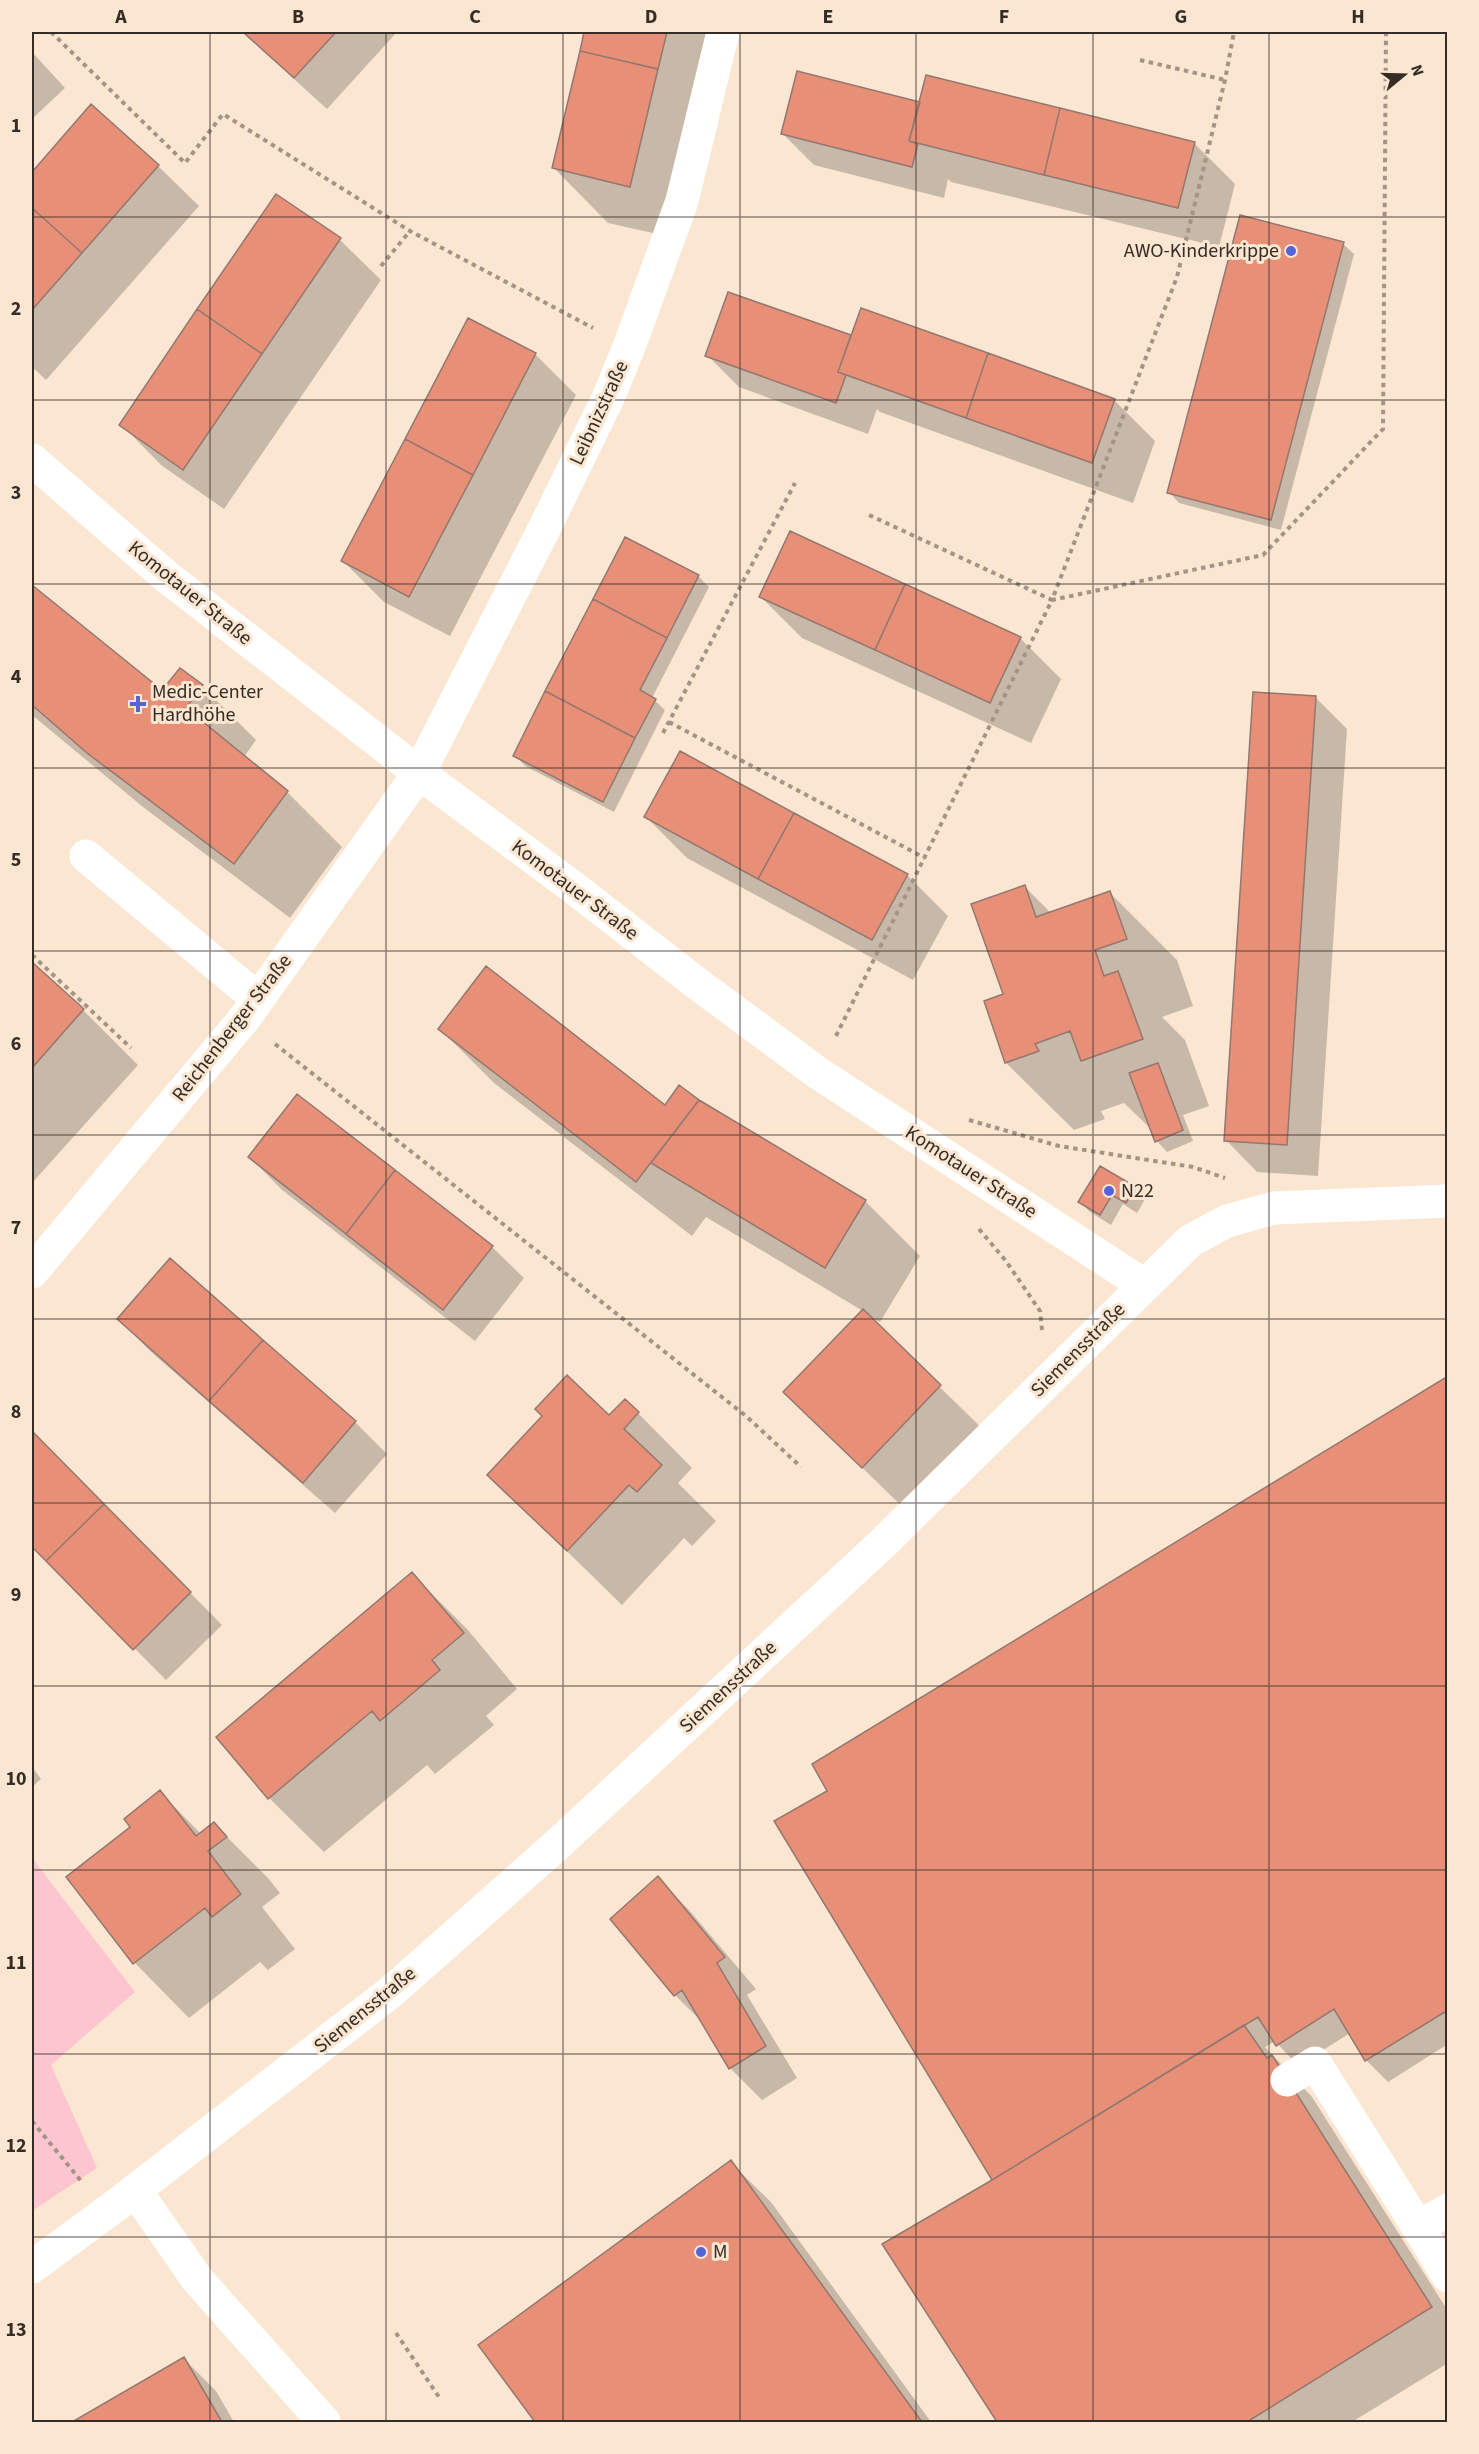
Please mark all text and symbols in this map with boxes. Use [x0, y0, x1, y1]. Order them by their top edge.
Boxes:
text: A [114, 3, 127, 31]
text: B [292, 3, 304, 31]
text: C [469, 3, 481, 31]
text: D [645, 3, 657, 31]
text: E [823, 3, 833, 31]
text: F [999, 3, 1009, 31]
text: G [1175, 3, 1187, 31]
text: H [1351, 3, 1365, 31]
north arrow [1374, 45, 1434, 105]
text: N [1405, 62, 1429, 79]
text: 1 [11, 112, 21, 140]
place label: AWO-Kinderkrippe [1124, 237, 1279, 265]
marker: AWO-Kinderkrippe [1284, 244, 1298, 258]
text: 2 [11, 295, 21, 323]
street label: Leibnizstraße [563, 356, 635, 470]
text: 3 [11, 479, 21, 507]
street label: Komotauer Straße [122, 534, 258, 652]
text: 4 [11, 663, 22, 691]
place label: Medic-Center Hardhöhe [152, 678, 263, 729]
marker: Medic-Center Hardhöhe [129, 695, 147, 713]
street label: Komotauer Straße [506, 833, 644, 947]
text: 5 [11, 846, 21, 874]
street label: Reichenberger Straße [165, 948, 299, 1108]
text: 6 [11, 1030, 21, 1058]
street label: Komotauer Straße [899, 1119, 1043, 1225]
place label: N22 [1121, 1177, 1154, 1205]
marker: N22 [1102, 1184, 1116, 1198]
text: 7 [11, 1214, 21, 1242]
street label: Siemensstraße [1024, 1296, 1132, 1404]
text: 8 [11, 1398, 21, 1426]
text: 9 [11, 1581, 21, 1609]
street label: Siemensstraße [673, 1634, 783, 1740]
text: 10 [5, 1765, 27, 1793]
text: 11 [5, 1949, 27, 1977]
street label: Siemensstraße [308, 1960, 422, 2060]
text: 12 [5, 2132, 27, 2160]
place label: M [713, 2238, 728, 2266]
marker: M [694, 2245, 708, 2259]
text: 13 [5, 2316, 27, 2344]

